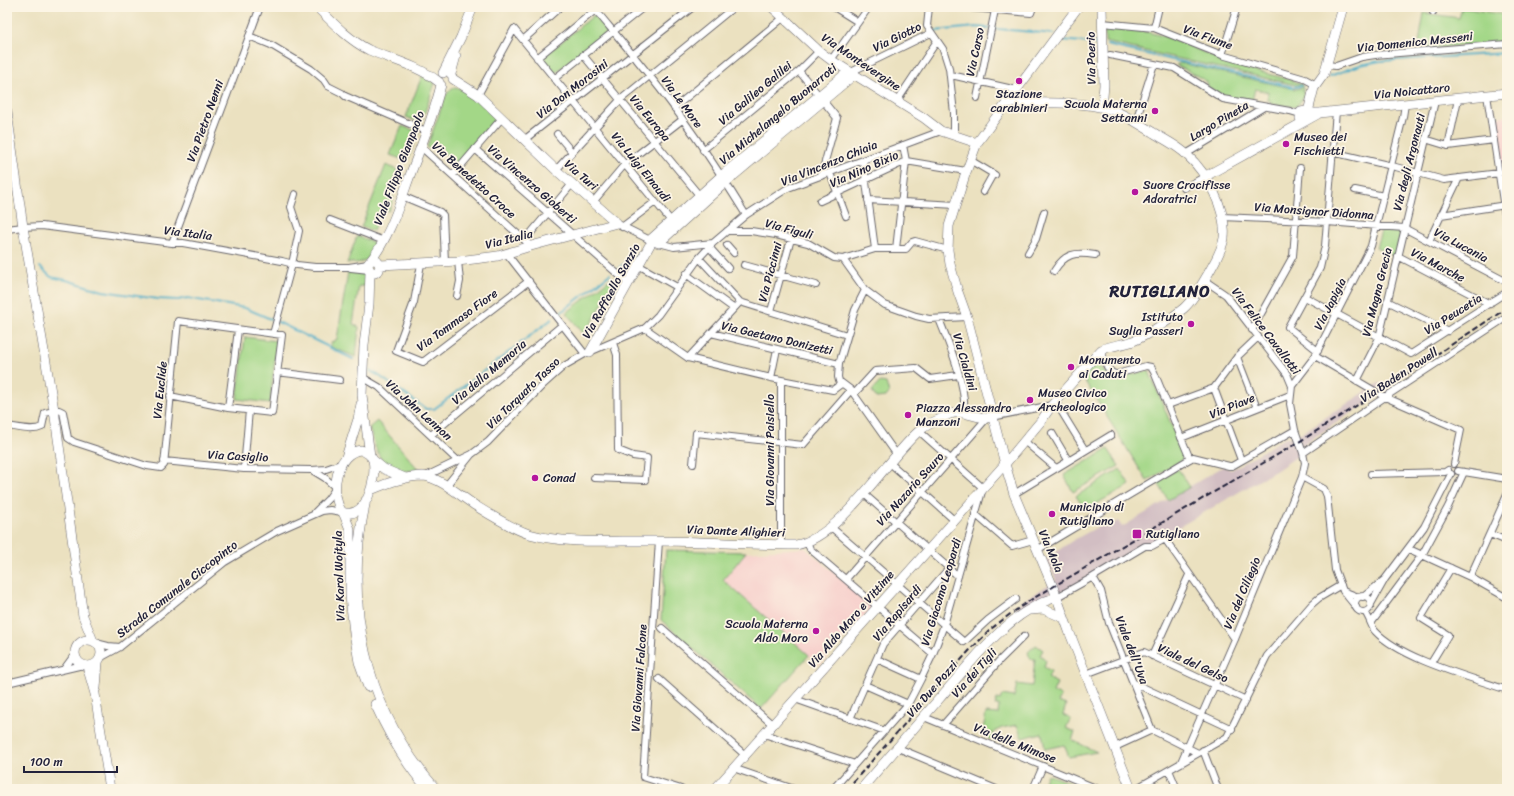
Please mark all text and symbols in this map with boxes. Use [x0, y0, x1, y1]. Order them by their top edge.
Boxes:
street label: Via Giotto [869, 16, 925, 58]
street label: Via Fiume [1180, 18, 1236, 56]
street label: Via Carso [959, 25, 991, 79]
street label: Via Domenico Messeni [1356, 25, 1474, 59]
street label: Via Montevergine [817, 27, 905, 97]
street label: Via Poerio [1080, 31, 1102, 85]
street label: Via Don Morosini [531, 53, 614, 124]
street label: Via Galileo Galilei [713, 55, 798, 131]
street label: Via Michelangelo Buonarroti [714, 57, 843, 170]
street label: Via Le More [655, 71, 709, 133]
street label: Via Pietro Nenni [180, 76, 230, 165]
marker: Stazione carabinieri [1014, 76, 1024, 86]
street label: Via Noicattaro [1373, 76, 1451, 106]
place label: Stazione carabinieri [991, 83, 1048, 119]
street label: Via Europa [624, 89, 677, 147]
place label: Scuola Materna Settanni [1064, 93, 1148, 129]
street label: Largo Pineta [1185, 94, 1254, 147]
marker: Scuola Materna Settanni [1150, 106, 1160, 116]
street label: Viale Filippo Giampaolo [367, 108, 431, 228]
street label: Via degli Argonauti [1386, 110, 1432, 213]
place label: Museo dei Fischietti [1294, 126, 1347, 162]
street label: Via Luigi Einaudi [605, 127, 677, 208]
street label: Via Vincenzo Chiaia [777, 134, 881, 192]
street label: Via Benedetto Croce [427, 136, 521, 224]
street label: Via Vincenzo Gioberti [482, 139, 582, 230]
marker: Museo dei Fischietti [1281, 139, 1291, 149]
street label: Via Nino Bixio [826, 144, 902, 194]
street label: Via Turi [559, 154, 604, 197]
place label: Suore Crocifisse Adoratrici [1142, 174, 1231, 210]
marker: Suore Crocifisse Adoratrici [1130, 187, 1140, 197]
street label: Via Monsignor Didonna [1254, 196, 1375, 226]
street label: Via Figuli [763, 212, 816, 246]
street label: Via Italia [163, 219, 214, 247]
street label: Via Lucania [1430, 221, 1492, 269]
street label: Via Italia [483, 222, 536, 256]
street label: Via Raffaello Sanzio [576, 239, 646, 343]
street label: Via Piccinni [751, 239, 789, 305]
street label: Via Marche [1407, 241, 1469, 289]
street label: Via Magna Grecia [1355, 245, 1399, 339]
street label: Via Japigia [1307, 274, 1353, 334]
district label: RUTIGLIANO [1108, 277, 1211, 306]
street label: Via Felice Cavallotti [1226, 282, 1307, 380]
street label: Via Tommaso Fiore [412, 283, 502, 357]
street label: Via Peucetia [1419, 287, 1487, 341]
place label: Istituto Suglia Passeri [1109, 306, 1184, 342]
street label: Via Gaetano Donizetti [719, 314, 836, 362]
marker: Istituto Suglia Passeri [1186, 319, 1196, 329]
street label: Via Cialdini [946, 330, 984, 394]
street label: Via della Memoria [446, 333, 532, 410]
street label: Via Baden Powell [1356, 341, 1443, 409]
place label: Monumento ai Caduti [1079, 349, 1141, 385]
street label: Via Torquato Tasso [481, 352, 565, 434]
street label: Via Euclide [146, 360, 174, 420]
marker: Monumento ai Caduti [1066, 362, 1076, 372]
street label: Via John Lennon [380, 374, 458, 447]
place label: Museo Civico Archeologico [1037, 382, 1107, 418]
street label: Via Piave [1206, 387, 1258, 425]
street label: Via Giovanni Paisiello [759, 394, 781, 506]
marker: Museo Civico Archeologico [1025, 395, 1035, 405]
place label: Piazza Alessandro Manzoni [916, 397, 1011, 433]
marker: Piazza Alessandro Manzoni [903, 410, 913, 420]
street label: Via Casiglio [207, 443, 269, 469]
street label: Via Nazario Sauro [870, 447, 950, 531]
place label: Conad [543, 467, 576, 489]
marker: Conad [530, 473, 540, 483]
place label: Municipio di Rutigliano [1060, 496, 1124, 532]
marker: Municipio di Rutigliano [1047, 509, 1057, 519]
street label: Via Dante Alighieri [686, 518, 786, 544]
place label: Rutigliano [1146, 523, 1200, 545]
street label: Via Mola [1032, 526, 1070, 576]
marker: Rutigliano [1131, 528, 1143, 540]
street label: Via Karol Wojtyla [326, 530, 352, 622]
street label: Strada Comunale Ciccopinto [111, 534, 243, 644]
street label: Via Giacomo Leopardi [914, 535, 968, 649]
street label: Via del Ciliegio [1217, 553, 1267, 633]
street label: Via Aldo Moro e Vittime [802, 565, 900, 673]
street label: Via Rapisardi [867, 579, 928, 646]
street label: Viale dell'Uva [1109, 612, 1156, 689]
place label: Scuola Materna Aldo Moro [725, 613, 808, 649]
street label: Via Giovanni Falcone [624, 623, 654, 733]
marker: Scuola Materna Aldo Moro [811, 626, 821, 636]
street label: Viale del Gelso [1154, 637, 1232, 689]
street label: Via dei Tigli [945, 643, 1003, 703]
street label: Via Due Pozzi [901, 655, 964, 723]
street label: Via delle Mimose [970, 716, 1060, 770]
scale bar [24, 748, 117, 774]
text: 100 m [30, 751, 63, 773]

